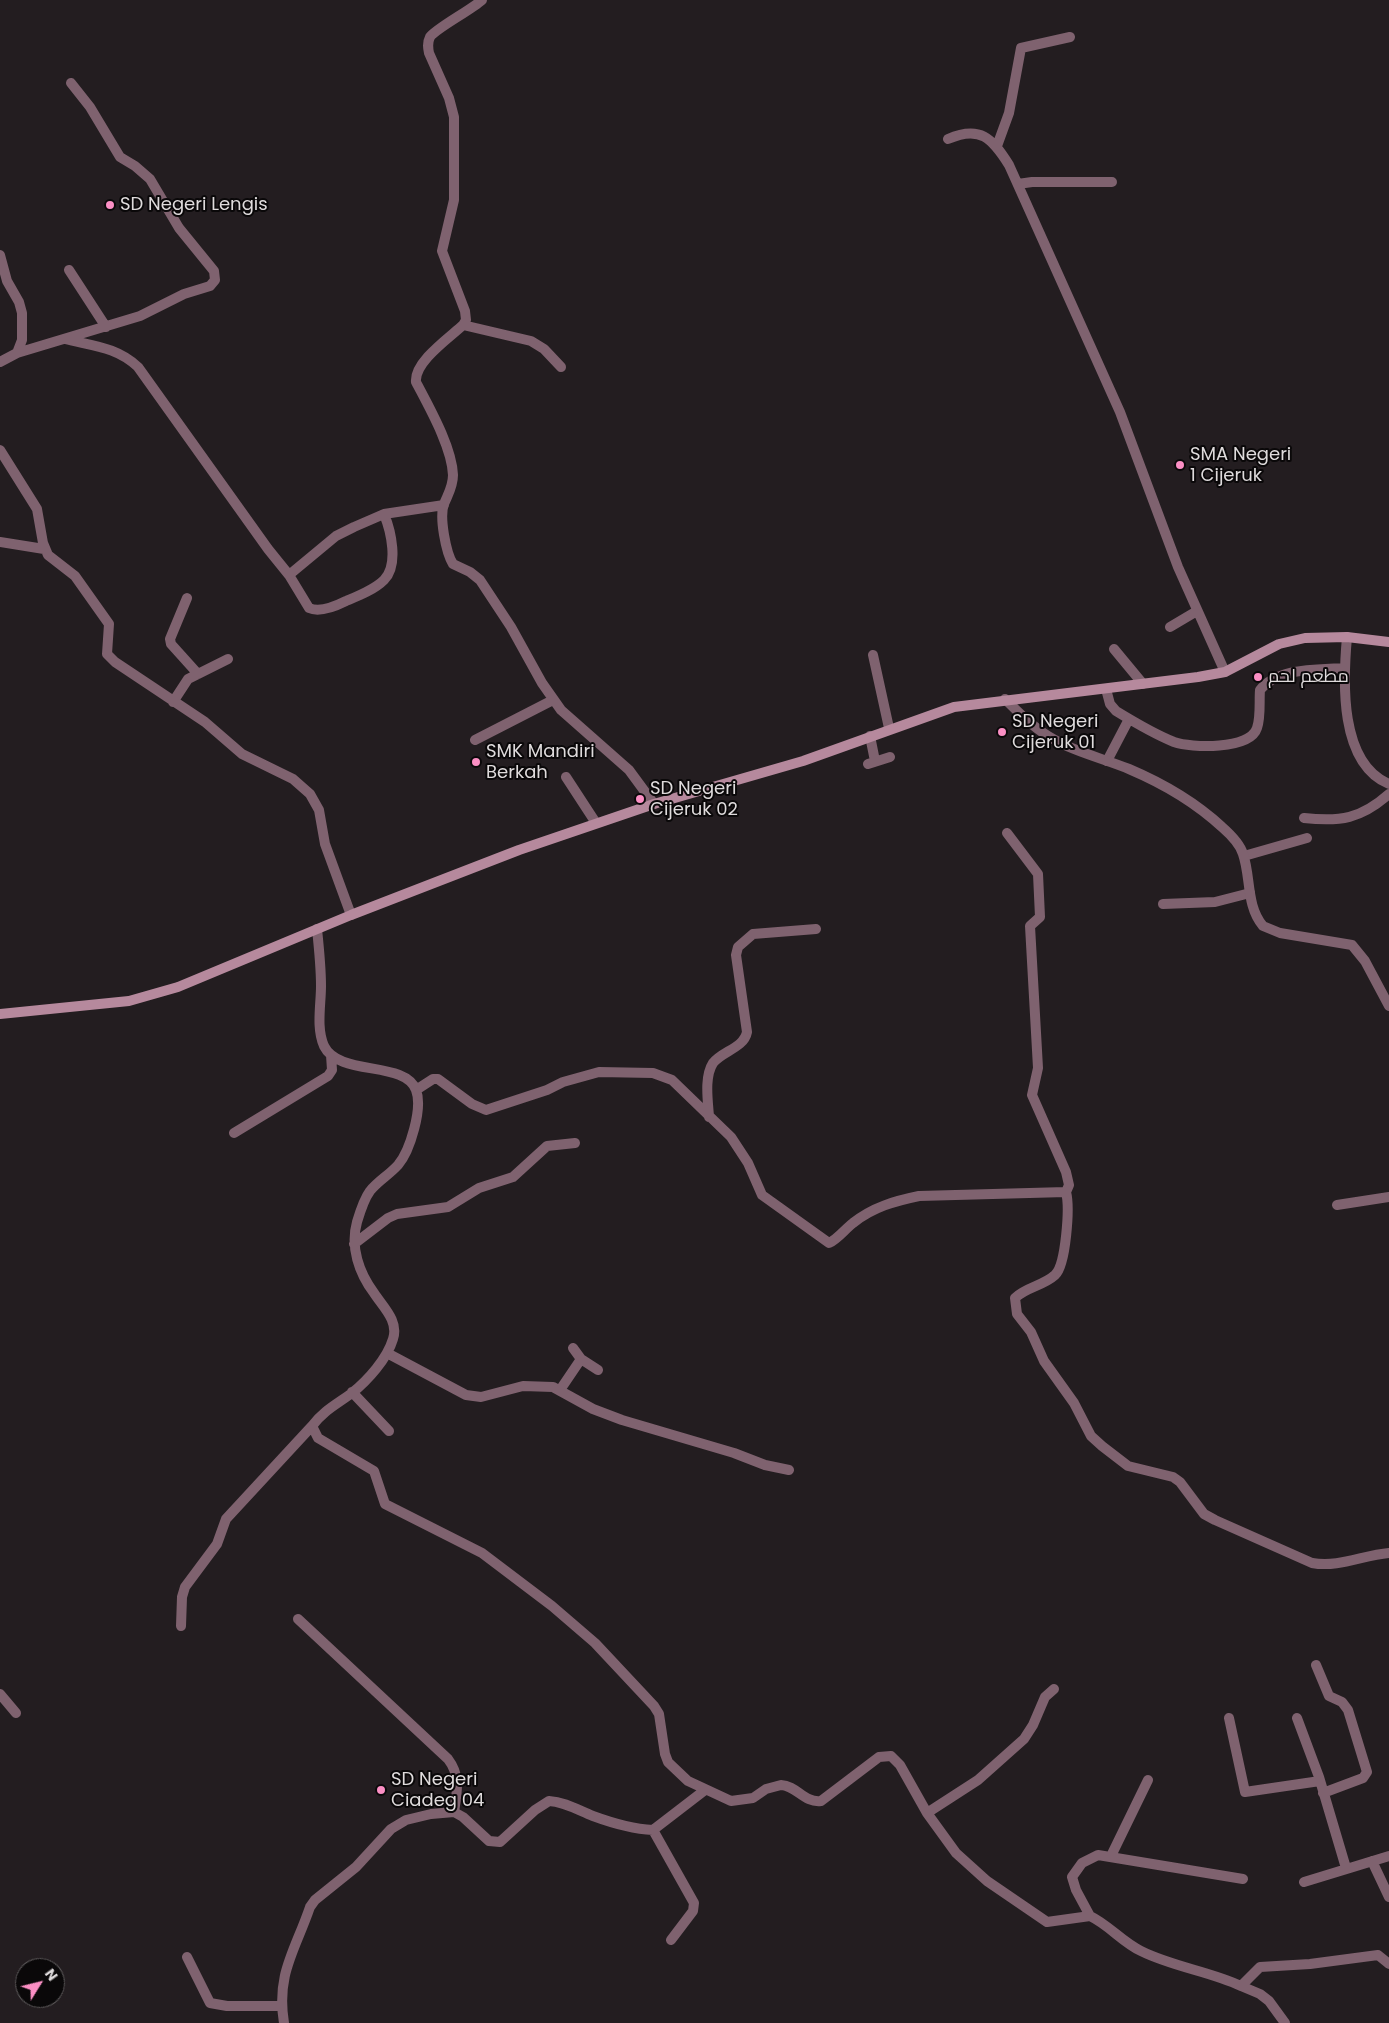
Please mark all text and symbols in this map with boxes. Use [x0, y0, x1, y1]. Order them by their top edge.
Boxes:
place label: SD Negeri Lengis [120, 194, 268, 216]
marker: SD Negeri Lengis [104, 199, 116, 211]
place label: SMA Negeri 1 Cijeruk [1190, 444, 1291, 486]
marker: SMA Negeri 1 Cijeruk [1174, 459, 1186, 471]
place label: مطعم لحم [1268, 666, 1349, 688]
marker: مطعم لحم [1252, 671, 1264, 683]
place label: SD Negeri Cijeruk 01 [1012, 711, 1098, 754]
marker: SD Negeri Cijeruk 01 [996, 726, 1008, 738]
place label: SMK Mandiri Berkah [486, 741, 595, 784]
marker: SMK Mandiri Berkah [470, 756, 482, 768]
place label: SD Negeri Cijeruk 02 [650, 778, 738, 821]
marker: SD Negeri Cijeruk 02 [634, 793, 646, 805]
place label: SD Negeri Ciadeg 04 [391, 1769, 484, 1812]
marker: SD Negeri Ciadeg 04 [375, 1784, 387, 1796]
north arrow [15, 1958, 65, 2008]
text: N [40, 1965, 63, 1985]

